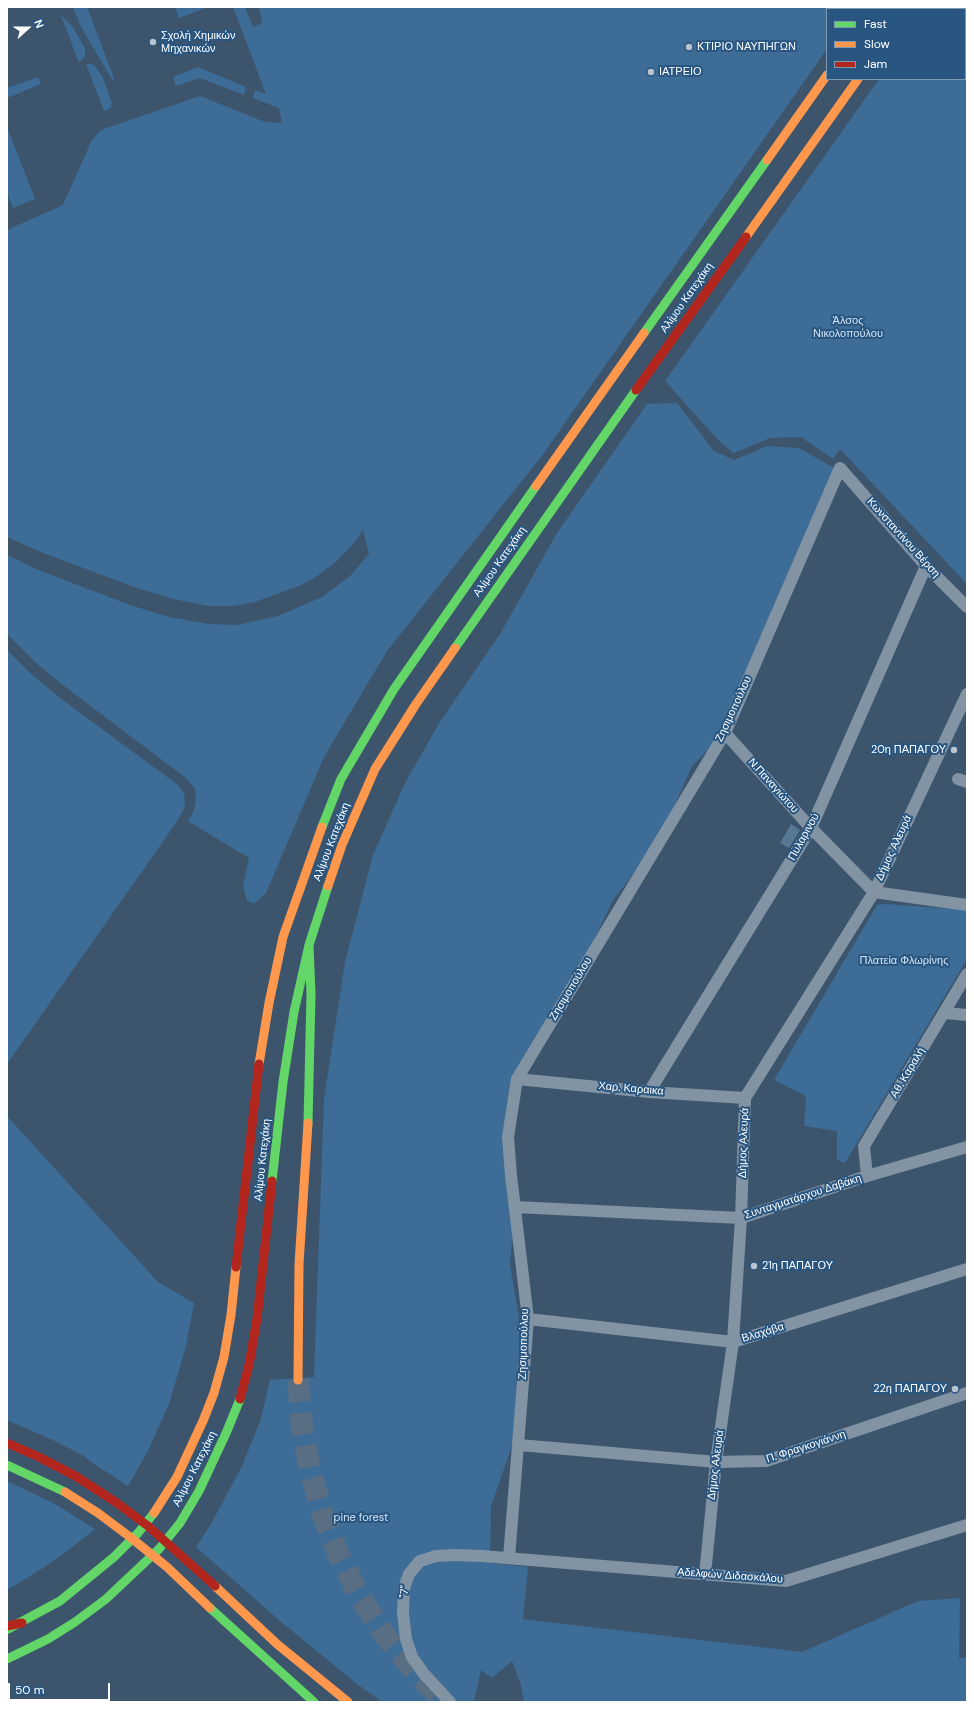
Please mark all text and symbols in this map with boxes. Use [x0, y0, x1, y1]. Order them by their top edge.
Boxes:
north arrow [8, 8, 48, 48]
legend [826, 8, 966, 80]
text: Fast [864, 16, 887, 32]
text: N [31, 17, 47, 30]
place label: Σχολή Χημικών Μηχανικών [161, 29, 235, 55]
text: Slow [864, 36, 890, 52]
marker: Σχολή Χημικών Μηχανικών [148, 37, 158, 47]
place label: ΚΤΙΡΙΟ ΝΑΥΠΗΓΩΝ [697, 40, 796, 54]
marker: ΚΤΙΡΙΟ ΝΑΥΠΗΓΩΝ [684, 42, 694, 52]
text: Jam [864, 56, 887, 72]
place label: ΙΑΤΡΕΙΟ [659, 65, 702, 79]
marker: ΙΑΤΡΕΙΟ [646, 67, 656, 77]
street label: Αλίμου Κατεχάκη [658, 260, 716, 336]
park label: Άλσος Νικολοπούλου [813, 314, 883, 340]
street label: Κωνσταντίνου Βέρση [864, 495, 942, 581]
street label: Αλίμου Κατεχάκη [471, 524, 529, 600]
street label: Ζησιμοπούλου [713, 674, 755, 744]
place label: 20η ΠΑΠΑΓΟΥ [871, 743, 946, 757]
marker: 20η ΠΑΠΑΓΟΥ [949, 745, 959, 755]
street label: Ν.Παναγιώτου [745, 756, 801, 816]
street label: Αλίμου Κατεχάκη [311, 801, 353, 883]
street label: Πυλαρινού [786, 811, 822, 863]
street label: Δήμος Αλευρά [873, 813, 915, 883]
park label: Πλατεία Φλωρίνης [860, 954, 948, 968]
street label: Ζησιμοπούλου [547, 955, 595, 1023]
street label: Αθ. Καραλή [888, 1045, 928, 1101]
street label: Χαρ. Καραικα [598, 1080, 664, 1098]
street label: Δήμος Αλευρά [736, 1108, 752, 1178]
street label: Αλίμου Κατεχάκη [252, 1118, 274, 1202]
street label: Συνταγματάρχου Δαβάκη [743, 1172, 863, 1222]
place label: 21η ΠΑΠΑΓΟΥ [762, 1259, 833, 1273]
marker: 21η ΠΑΠΑΓΟΥ [749, 1261, 759, 1271]
street label: Ζησιμοπούλου [516, 1308, 532, 1380]
street label: Βλαχάβα [740, 1320, 786, 1346]
place label: 22η ΠΑΠΑΓΟΥ [873, 1382, 947, 1396]
marker: 22η ΠΑΠΑΓΟΥ [950, 1384, 960, 1394]
street label: Π. Φραγκογιάννη [765, 1428, 847, 1466]
street label: Αλίμου Κατεχάκη [170, 1429, 220, 1509]
street label: Δήμος Αλευρά [705, 1429, 727, 1501]
park label: pine forest [334, 1511, 388, 1525]
street label: Αδελφών Διδασκάλου [677, 1566, 783, 1586]
street label: "7" [398, 1585, 412, 1599]
scale bar [10, 1675, 112, 1701]
text: 50 m [15, 1682, 44, 1698]

